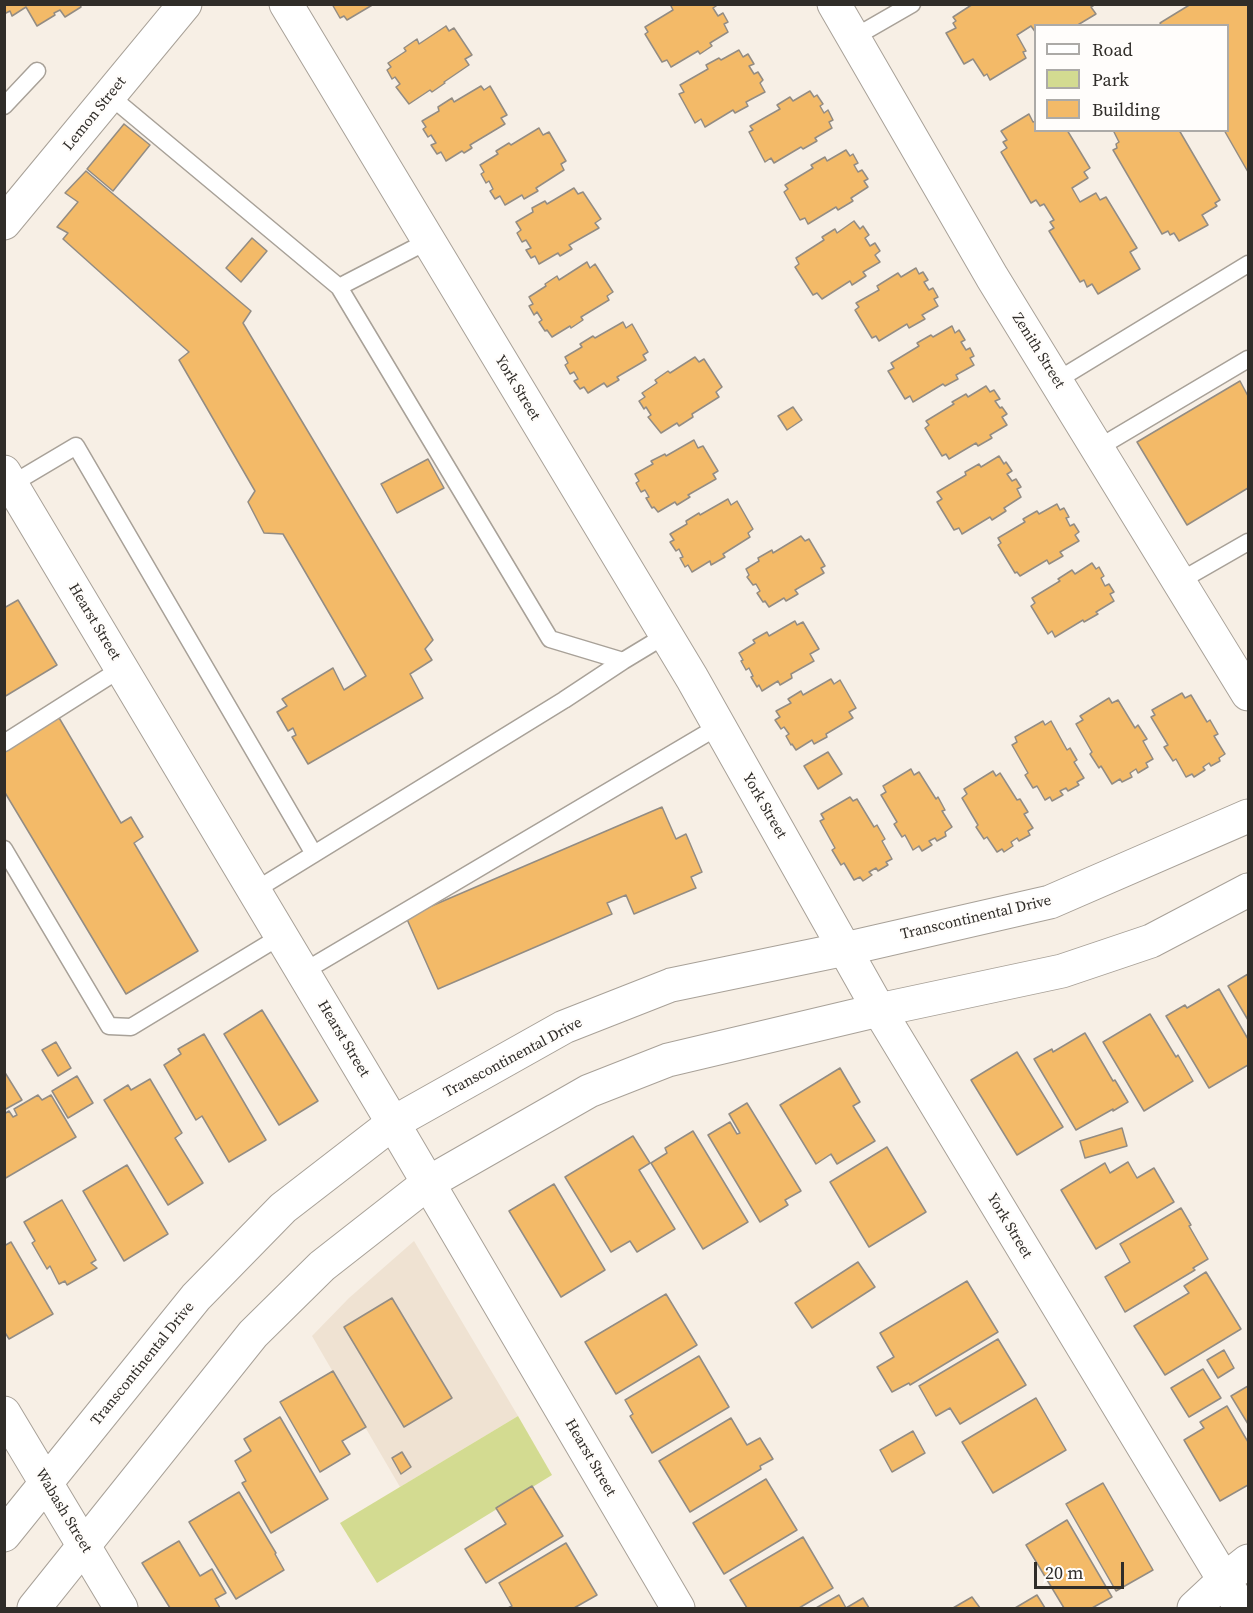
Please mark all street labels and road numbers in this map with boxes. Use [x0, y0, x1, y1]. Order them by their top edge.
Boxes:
street label: Lemon Street [60, 73, 130, 155]
street label: Zenith Street [1008, 310, 1068, 392]
street label: York Street [490, 352, 544, 424]
street label: Hearst Street [64, 580, 124, 664]
street label: York Street [738, 770, 790, 842]
street label: Transcontinental Drive [899, 892, 1053, 944]
street label: Hearst Street [313, 997, 373, 1081]
street label: Transcontinental Drive [441, 1014, 585, 1102]
street label: York Street [982, 1190, 1036, 1262]
street label: Transcontinental Drive [87, 1298, 199, 1430]
street label: Hearst Street [561, 1416, 619, 1500]
street label: Wabash Street [31, 1466, 95, 1556]

